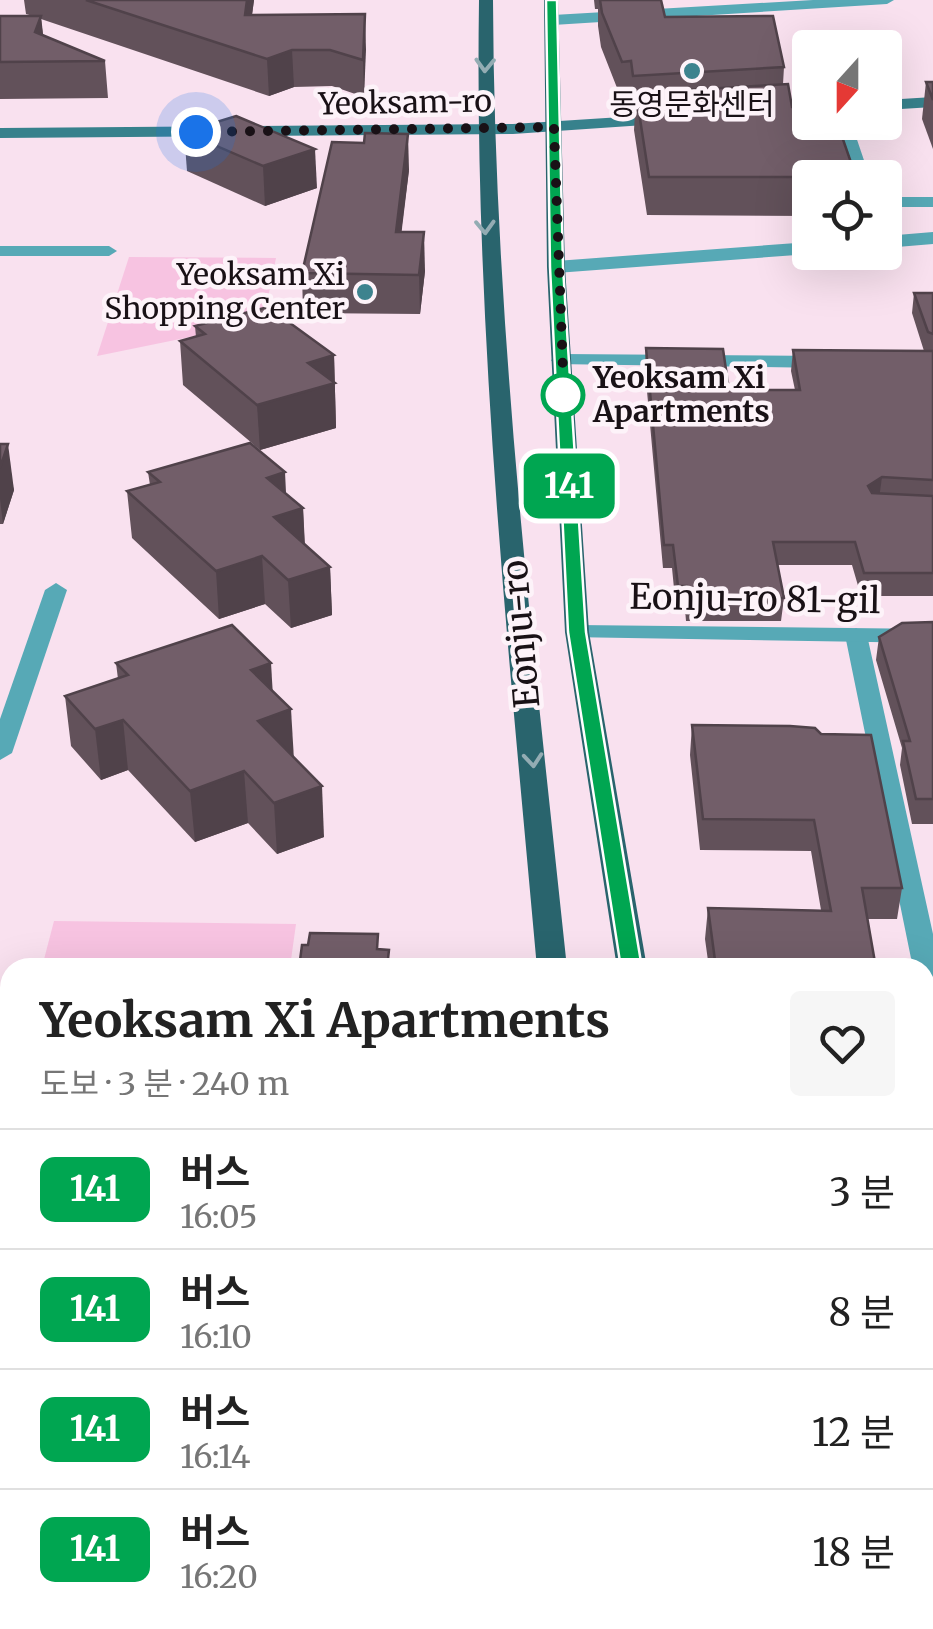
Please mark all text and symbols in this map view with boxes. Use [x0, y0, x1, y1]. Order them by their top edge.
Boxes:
north arrow [792, 30, 902, 140]
map controls [792, 30, 902, 270]
one-way arrow [474, 57, 495, 73]
marker: 동영문화센터 [681, 60, 703, 82]
street label: Yeoksam-ro [317, 81, 492, 123]
place label: 동영문화센터 [609, 85, 775, 123]
your location [171, 107, 221, 157]
button: locate [792, 160, 902, 270]
one-way arrow [475, 219, 496, 235]
place label: Yeoksam Xi Shopping Center [104, 255, 345, 327]
marker: Yeoksam Xi Shopping Center [354, 281, 376, 303]
place label: Yeoksam Xi Apartments [592, 358, 770, 430]
marker: Yeoksam Xi Apartments [542, 374, 584, 416]
line badge: 141 [512, 454, 626, 518]
text: 141 [544, 464, 594, 508]
street label: Eonju-ro [493, 558, 549, 710]
street label: Eonju-ro 81-gil [629, 575, 881, 623]
one-way arrow [521, 752, 543, 768]
text: Yeoksam Xi Apartments [40, 990, 610, 1050]
button: heart [790, 991, 895, 1096]
text: 도보 · 3 분 · 240 m [40, 1064, 289, 1104]
text: 버스 [180, 1149, 250, 1196]
text: 141 [70, 1167, 120, 1211]
text: 3 분 [829, 1169, 895, 1216]
text: 16:05 [180, 1197, 258, 1237]
text: 버스 [180, 1269, 250, 1316]
text: 141 [70, 1287, 120, 1331]
text: 8 분 [828, 1289, 895, 1336]
text: 16:10 [180, 1317, 252, 1357]
text: 버스 [180, 1389, 250, 1436]
text: 141 [70, 1407, 120, 1451]
text: 12 분 [812, 1409, 895, 1456]
text: 16:14 [180, 1437, 251, 1477]
text: 버스 [180, 1509, 250, 1556]
text: 141 [70, 1527, 120, 1571]
text: 18 분 [812, 1529, 895, 1576]
text: 16:20 [180, 1557, 258, 1597]

